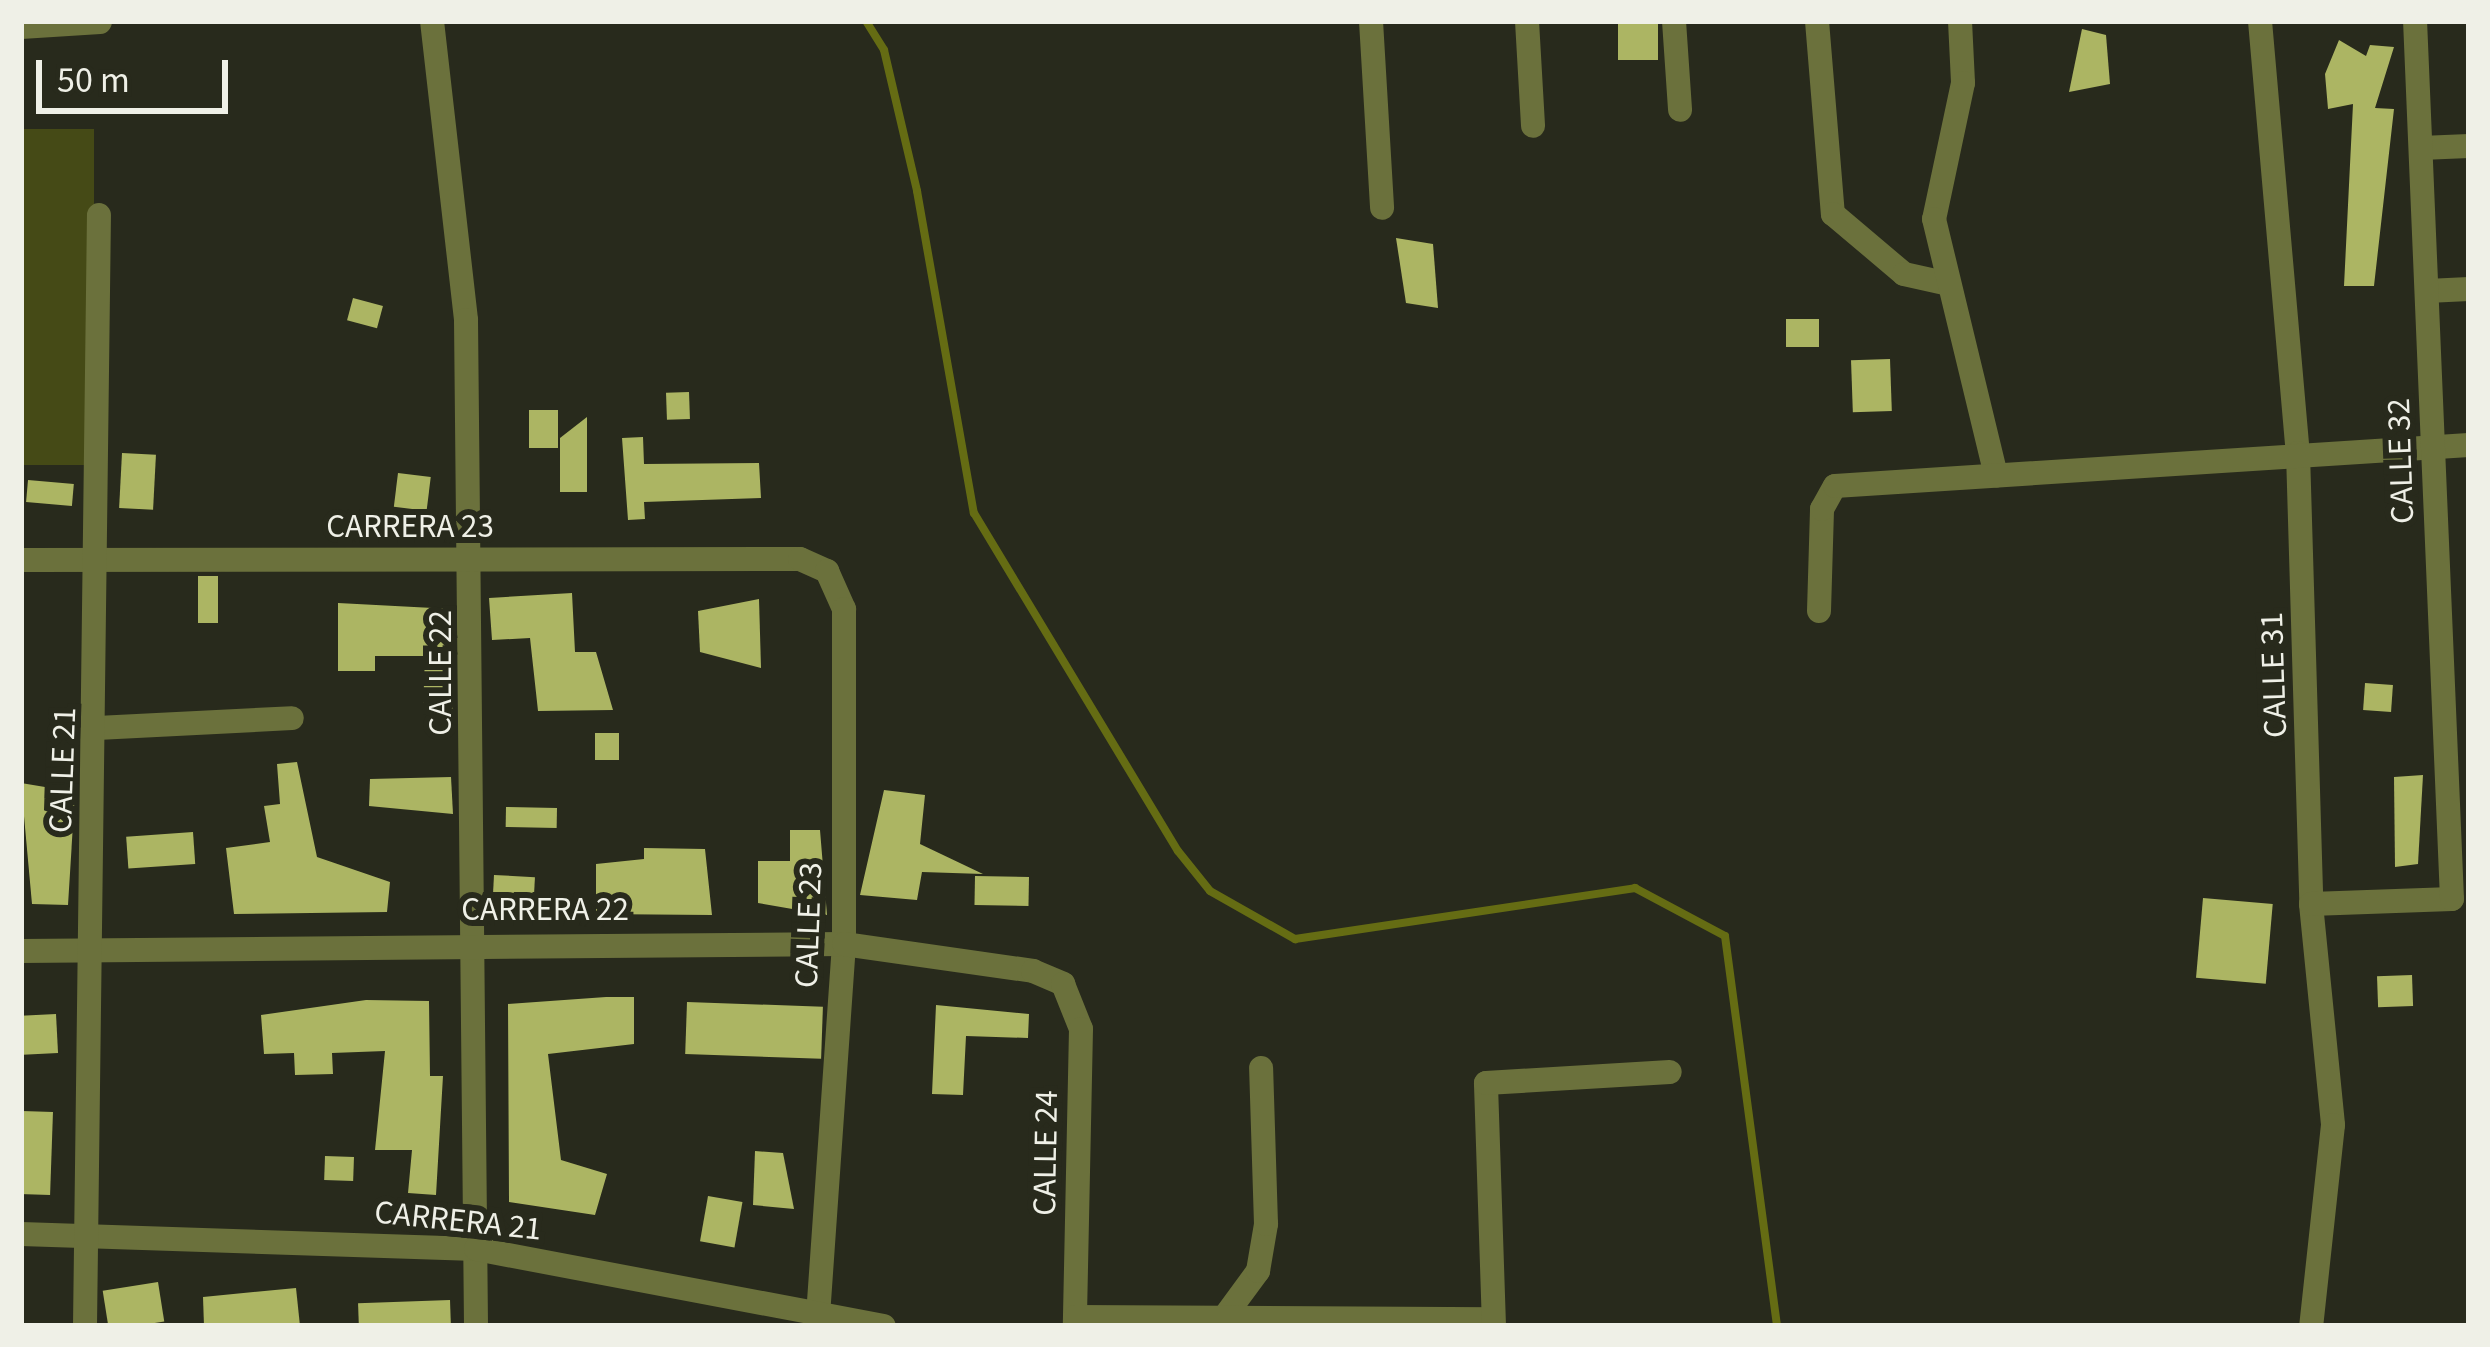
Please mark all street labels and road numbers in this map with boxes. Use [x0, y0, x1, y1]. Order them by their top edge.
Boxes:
street label: CALLE 32 [2379, 398, 2423, 524]
street label: CARRERA 23 [326, 507, 494, 547]
street label: CALLE 22 [421, 610, 461, 736]
street label: CALLE 31 [2252, 612, 2296, 738]
street label: CALLE 21 [41, 707, 85, 833]
street label: CALLE 23 [787, 862, 831, 988]
street label: CARRERA 22 [461, 890, 629, 930]
street label: CALLE 24 [1025, 1090, 1067, 1216]
street label: CARRERA 21 [373, 1193, 543, 1249]

